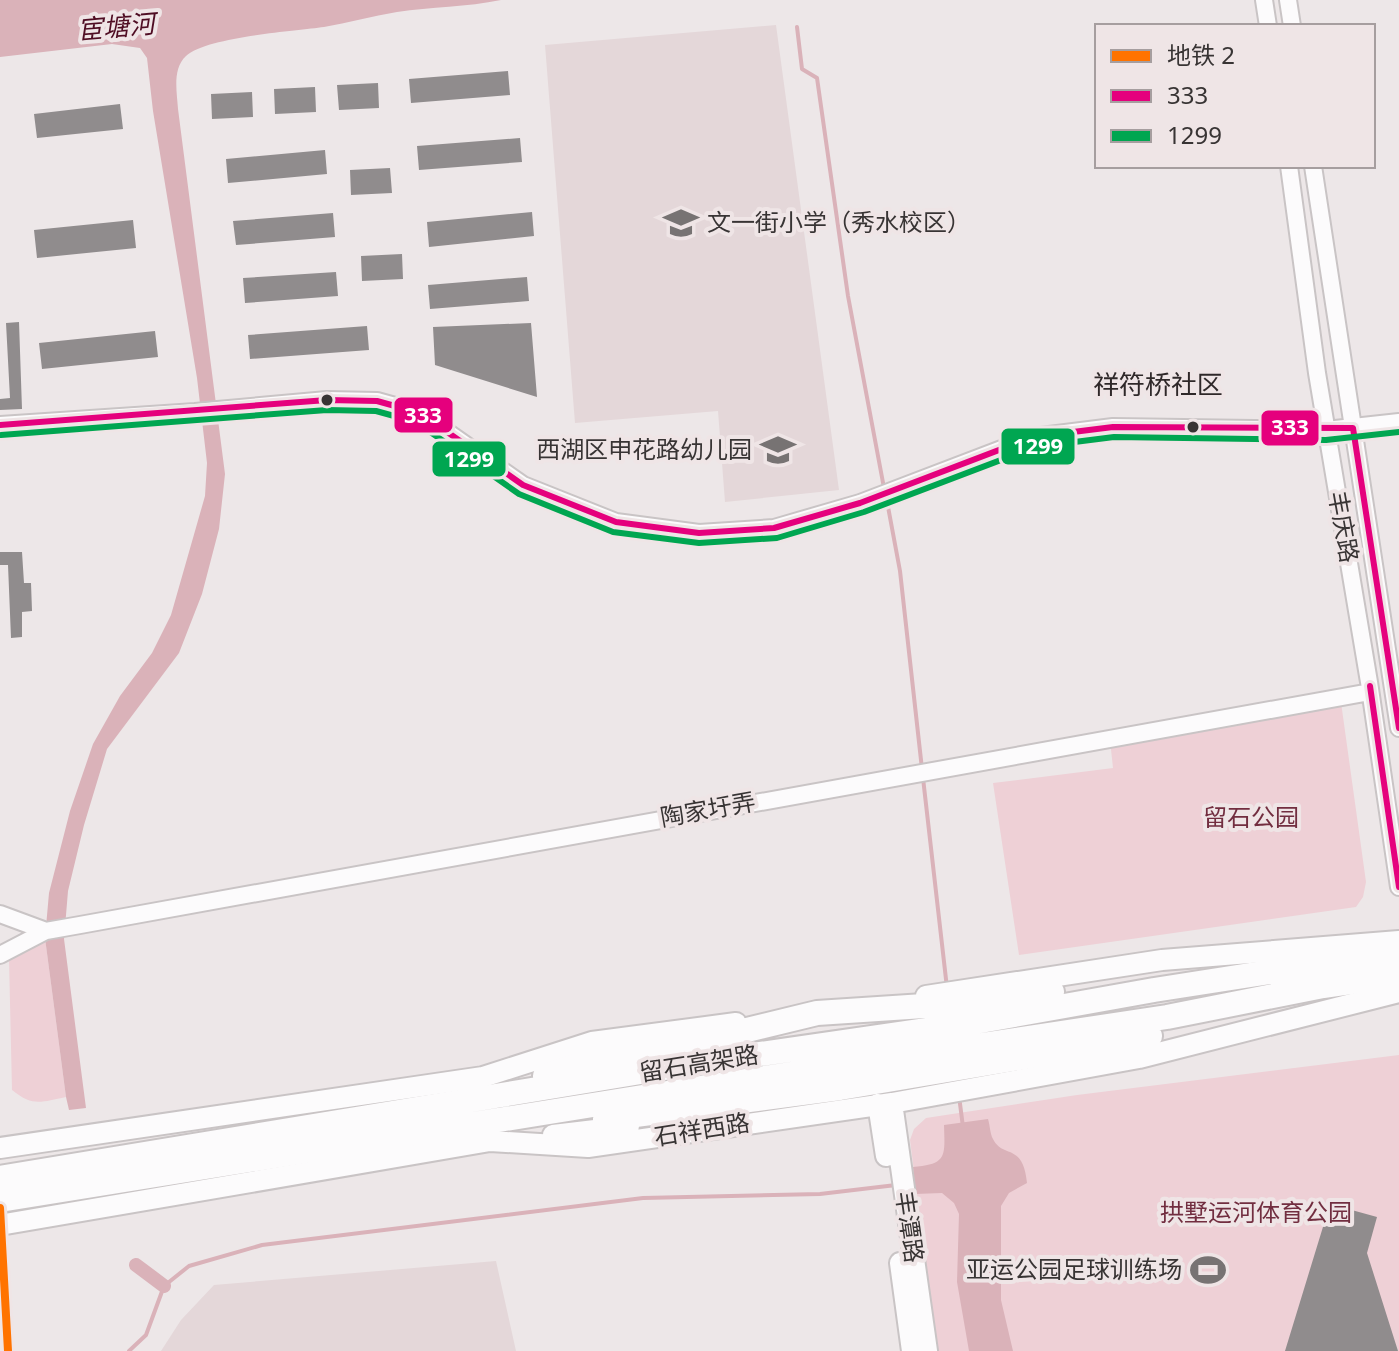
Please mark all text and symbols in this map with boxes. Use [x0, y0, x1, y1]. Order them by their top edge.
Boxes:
water label: 宦塘河 [75, 4, 161, 47]
legend [1095, 24, 1375, 168]
text: 地铁 2 [1167, 38, 1235, 71]
text: 333 [1167, 78, 1208, 111]
text: 1299 [1167, 118, 1222, 151]
school or university icon: 文一街小学（秀水校区） [662, 204, 700, 242]
place label: 文一街小学（秀水校区） [707, 205, 971, 238]
district label: 祥符桥社区 [1093, 366, 1223, 402]
unlabelled marker [319, 392, 335, 408]
line badge: 333 [393, 396, 454, 434]
text: 333 [404, 399, 442, 429]
line badge: 333 [1260, 409, 1320, 447]
text: 333 [1271, 411, 1309, 441]
unlabelled marker [1185, 419, 1201, 435]
line badge: 1299 [1000, 427, 1076, 466]
text: 1299 [1013, 430, 1063, 460]
school or university icon: 西湖区申花路幼儿园 [759, 431, 797, 469]
place label: 西湖区申花路幼儿园 [536, 432, 752, 465]
line badge: 1299 [431, 440, 507, 478]
text: 1299 [444, 443, 494, 473]
street label: 丰庆路 [1322, 488, 1367, 565]
street label: 陶家圩弄 [658, 784, 758, 833]
park label: 留石公园 [1203, 800, 1299, 833]
street label: 留石高架路 [637, 1037, 761, 1088]
street label: 石祥西路 [652, 1105, 752, 1152]
street label: 丰潭路 [889, 1189, 932, 1265]
park label: 拱墅运河体育公园 [1160, 1195, 1352, 1228]
sports icon: 亚运公园足球训练场 [1189, 1251, 1227, 1289]
place label: 亚运公园足球训练场 [966, 1252, 1182, 1285]

